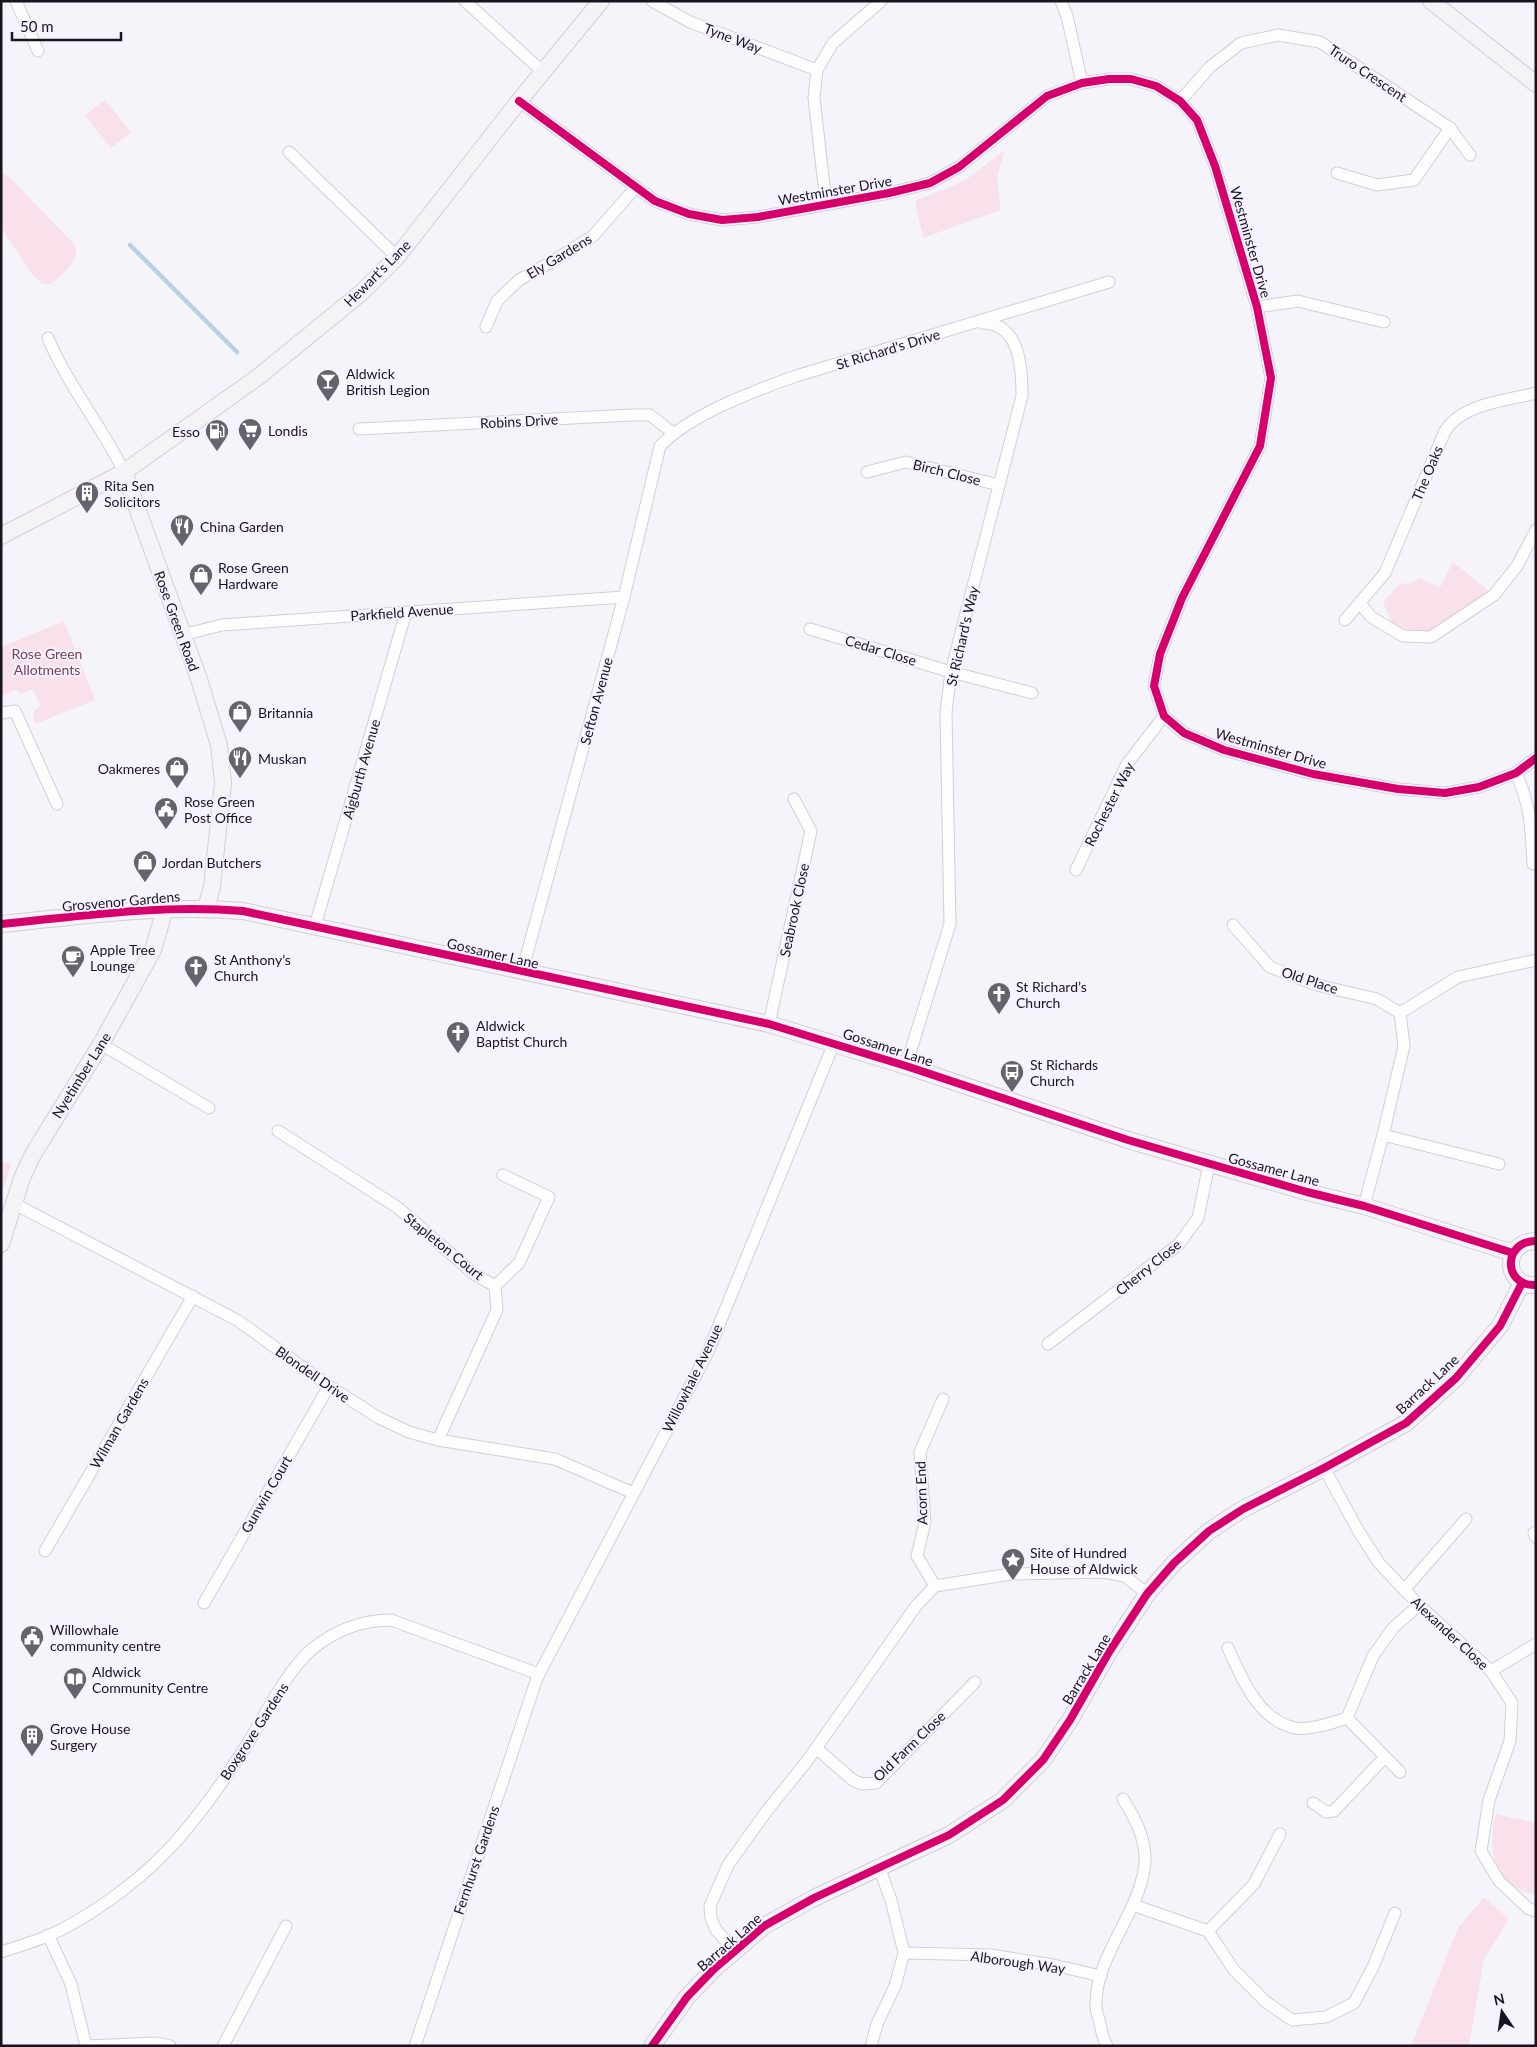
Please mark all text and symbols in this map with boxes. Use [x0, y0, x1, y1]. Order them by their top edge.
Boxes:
scale bar [12, 10, 121, 42]
text: 50 m [20, 17, 54, 35]
street label: Tyne Way [702, 19, 765, 57]
street label: Truro Crescent [1326, 41, 1410, 105]
street label: Westminster Drive [777, 172, 893, 208]
street label: Westminster Drive [1227, 184, 1275, 300]
street label: Ely Gardens [523, 230, 595, 282]
street label: Hewart's Lane [340, 236, 414, 310]
street label: St Richard's Drive [834, 325, 942, 373]
place label: Aldwick British Legion [346, 365, 430, 398]
bar icon: Aldwick British Legion [315, 368, 341, 402]
street label: Robins Drive [479, 410, 559, 432]
supermarket icon: Londis [237, 417, 263, 451]
fuel station icon: Esso [204, 418, 230, 452]
place label: Londis [268, 422, 308, 439]
place label: Esso [172, 423, 200, 440]
street label: The Oaks [1408, 443, 1446, 503]
street label: Birch Close [911, 455, 983, 489]
place label: Rita Sen Solicitors [104, 477, 160, 510]
building icon: Rita Sen Solicitors [74, 480, 100, 514]
restaurant icon: China Garden [169, 513, 195, 547]
place label: China Garden [200, 518, 284, 535]
place label: Rose Green Hardware [218, 559, 289, 592]
shop icon: Rose Green Hardware [188, 562, 214, 596]
street label: Rose Green Road [151, 569, 203, 673]
street label: St Richard's Way [942, 584, 982, 688]
street label: Parkfield Avenue [350, 600, 454, 624]
street label: Cedar Close [843, 631, 919, 669]
park label: Rose Green Allotments [12, 645, 82, 678]
street label: Sefton Avenue [576, 656, 616, 746]
shop icon: Britannia [227, 699, 253, 733]
place label: Britannia [258, 704, 313, 721]
street label: Aigburth Avenue [339, 717, 383, 821]
street label: Westminster Drive [1213, 724, 1329, 772]
restaurant icon: Muskan [227, 745, 253, 779]
place label: Muskan [258, 750, 307, 767]
shop icon: Oakmeres [164, 755, 190, 789]
street label: Rochester Way [1080, 758, 1138, 849]
place label: Oakmeres [98, 760, 160, 777]
place label: Rose Green Post Office [184, 793, 255, 826]
public building icon: Rose Green Post Office [153, 796, 179, 830]
shop icon: Jordan Butchers [132, 849, 158, 883]
place label: Jordan Butchers [162, 854, 261, 871]
street label: Seabrook Close [776, 862, 812, 958]
street label: Grosvenor Gardens [61, 887, 181, 915]
street label: Gossamer Lane [445, 934, 541, 972]
place label: Apple Tree Lounge [90, 941, 155, 974]
cafe icon: Apple Tree Lounge [60, 944, 86, 978]
place label: St Anthony’s Church [214, 951, 291, 984]
church icon: St Anthony’s Church [183, 954, 209, 988]
street label: Old Place [1280, 963, 1340, 997]
place label: St Richard’s Church [1016, 978, 1087, 1011]
church icon: St Richard’s Church [986, 981, 1012, 1015]
place label: Aldwick Baptist Church [476, 1017, 567, 1050]
church icon: Aldwick Baptist Church [445, 1020, 471, 1054]
street label: Gossamer Lane [841, 1024, 935, 1070]
street label: Nyetimber Lane [48, 1029, 114, 1121]
place label: St Richards Church [1030, 1056, 1098, 1089]
bus stop icon: St Richards Church [999, 1059, 1025, 1093]
street label: Gossamer Lane [1226, 1149, 1322, 1189]
street label: Stapleton Court [401, 1209, 487, 1283]
street label: Cherry Close [1112, 1235, 1184, 1299]
street label: Willowhale Avenue [658, 1321, 726, 1435]
street label: Blondell Drive [273, 1342, 353, 1406]
street label: Barrack Lane [1392, 1351, 1462, 1417]
street label: Wilman Gardens [86, 1375, 152, 1471]
street label: Gunwin Court [237, 1452, 295, 1536]
street label: Acorn End [911, 1461, 931, 1525]
place label: Site of Hundred House of Aldwick [1030, 1544, 1138, 1577]
place icon: Site of Hundred House of Aldwick [1000, 1547, 1026, 1581]
street label: Alexander Close [1408, 1593, 1492, 1673]
place label: Willowhale community centre [50, 1621, 161, 1654]
public building icon: Willowhale community centre [19, 1624, 45, 1658]
street label: Barrack Lane [1058, 1630, 1114, 1708]
place label: Aldwick Community Centre [92, 1663, 208, 1696]
library icon: Aldwick Community Centre [62, 1666, 88, 1700]
street label: Boxgrove Gardens [216, 1679, 292, 1783]
street label: Old Farm Close [869, 1707, 949, 1785]
place label: Grove House Surgery [50, 1720, 130, 1753]
building icon: Grove House Surgery [19, 1723, 45, 1757]
street label: Fernhurst Gardens [449, 1803, 503, 1917]
street label: Barrack Lane [693, 1909, 765, 1975]
street label: Alborough Way [970, 1947, 1067, 1977]
north arrow [1477, 1987, 1527, 2037]
text: N [1492, 1989, 1506, 2008]

